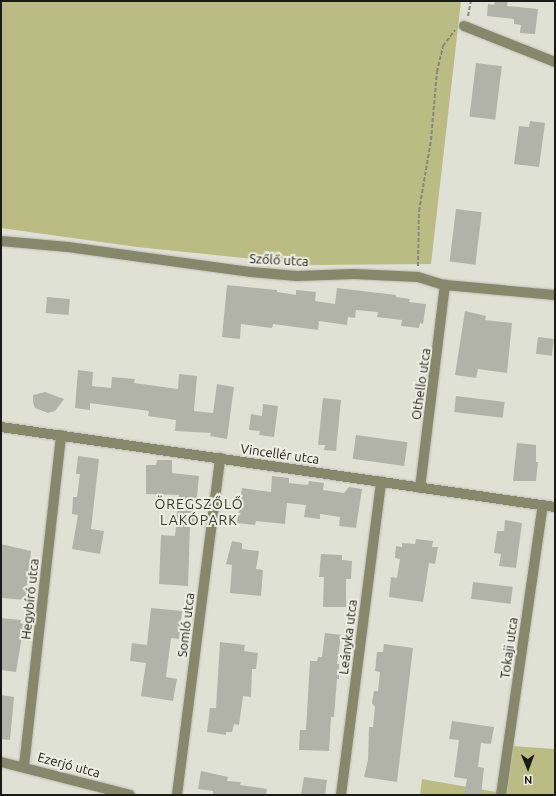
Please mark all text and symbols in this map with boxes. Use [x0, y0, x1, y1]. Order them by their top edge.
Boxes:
street label: Szőlő utca [249, 251, 309, 269]
street label: Othello utca [408, 347, 434, 421]
street label: Vincellér utca [240, 441, 320, 467]
district label: ÖREGSZŐLŐ LAKÓPARK [155, 496, 243, 528]
street label: Hegybíró utca [18, 558, 42, 640]
street label: Somló utca [174, 592, 198, 658]
street label: Leányka utca [336, 599, 360, 675]
street label: Tokaji utca [497, 616, 521, 680]
north arrow [508, 748, 548, 788]
street label: Ezerjó utca [36, 749, 102, 781]
text: N [524, 774, 532, 786]

